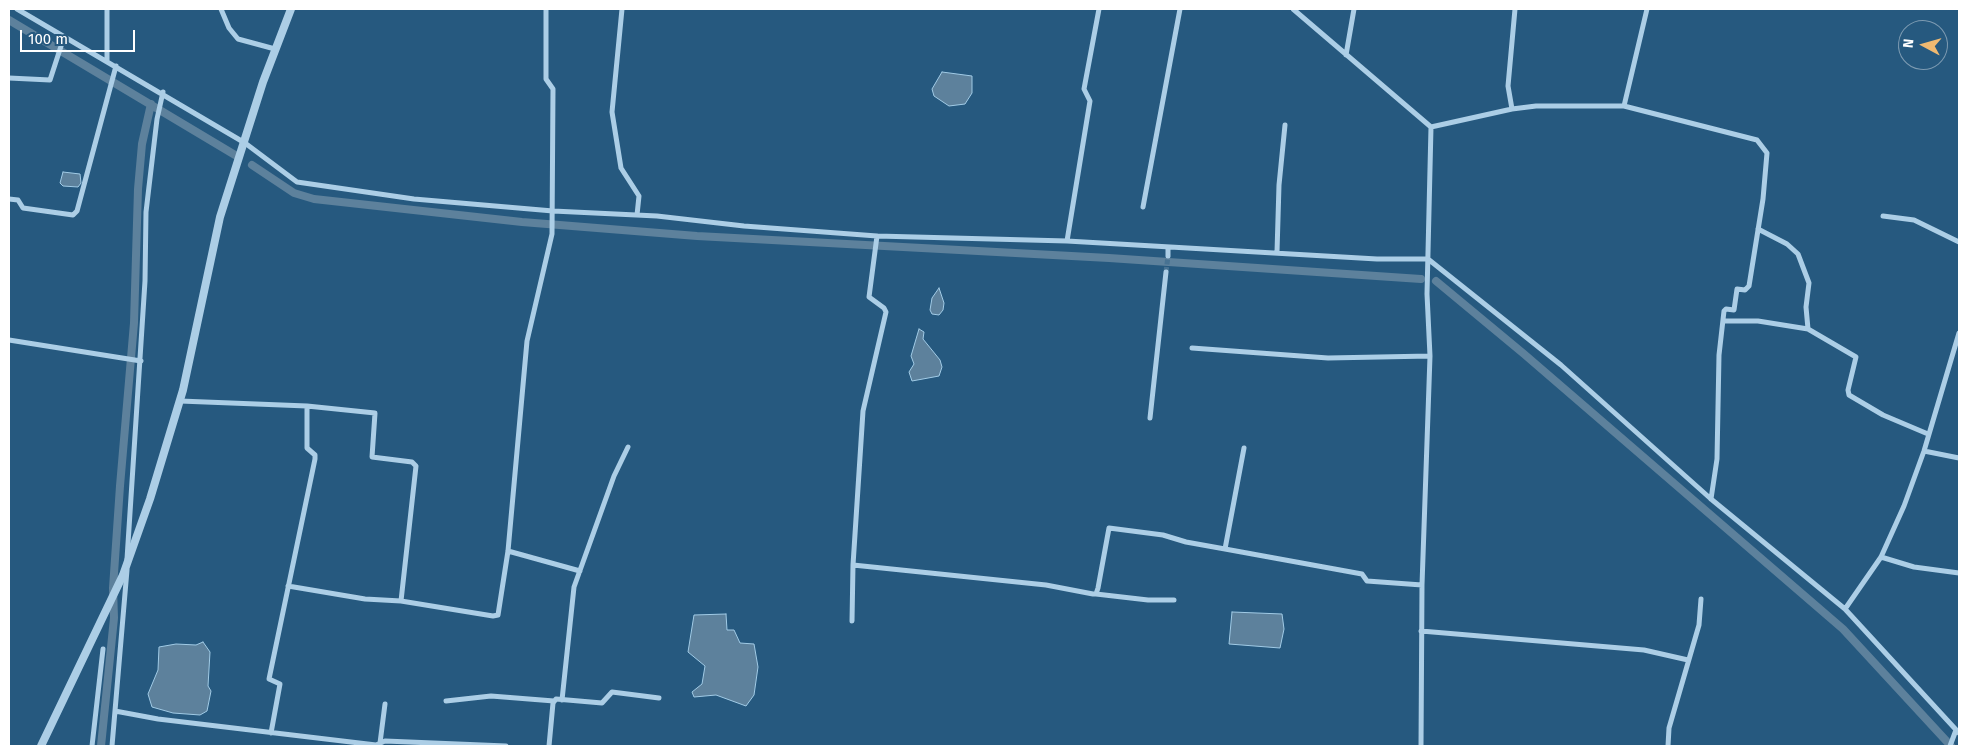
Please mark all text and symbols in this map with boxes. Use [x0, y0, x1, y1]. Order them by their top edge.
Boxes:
scale bar [22, 20, 138, 52]
north arrow [1898, 20, 1948, 70]
text: 100 m [28, 30, 68, 48]
text: N [1900, 38, 1918, 49]

